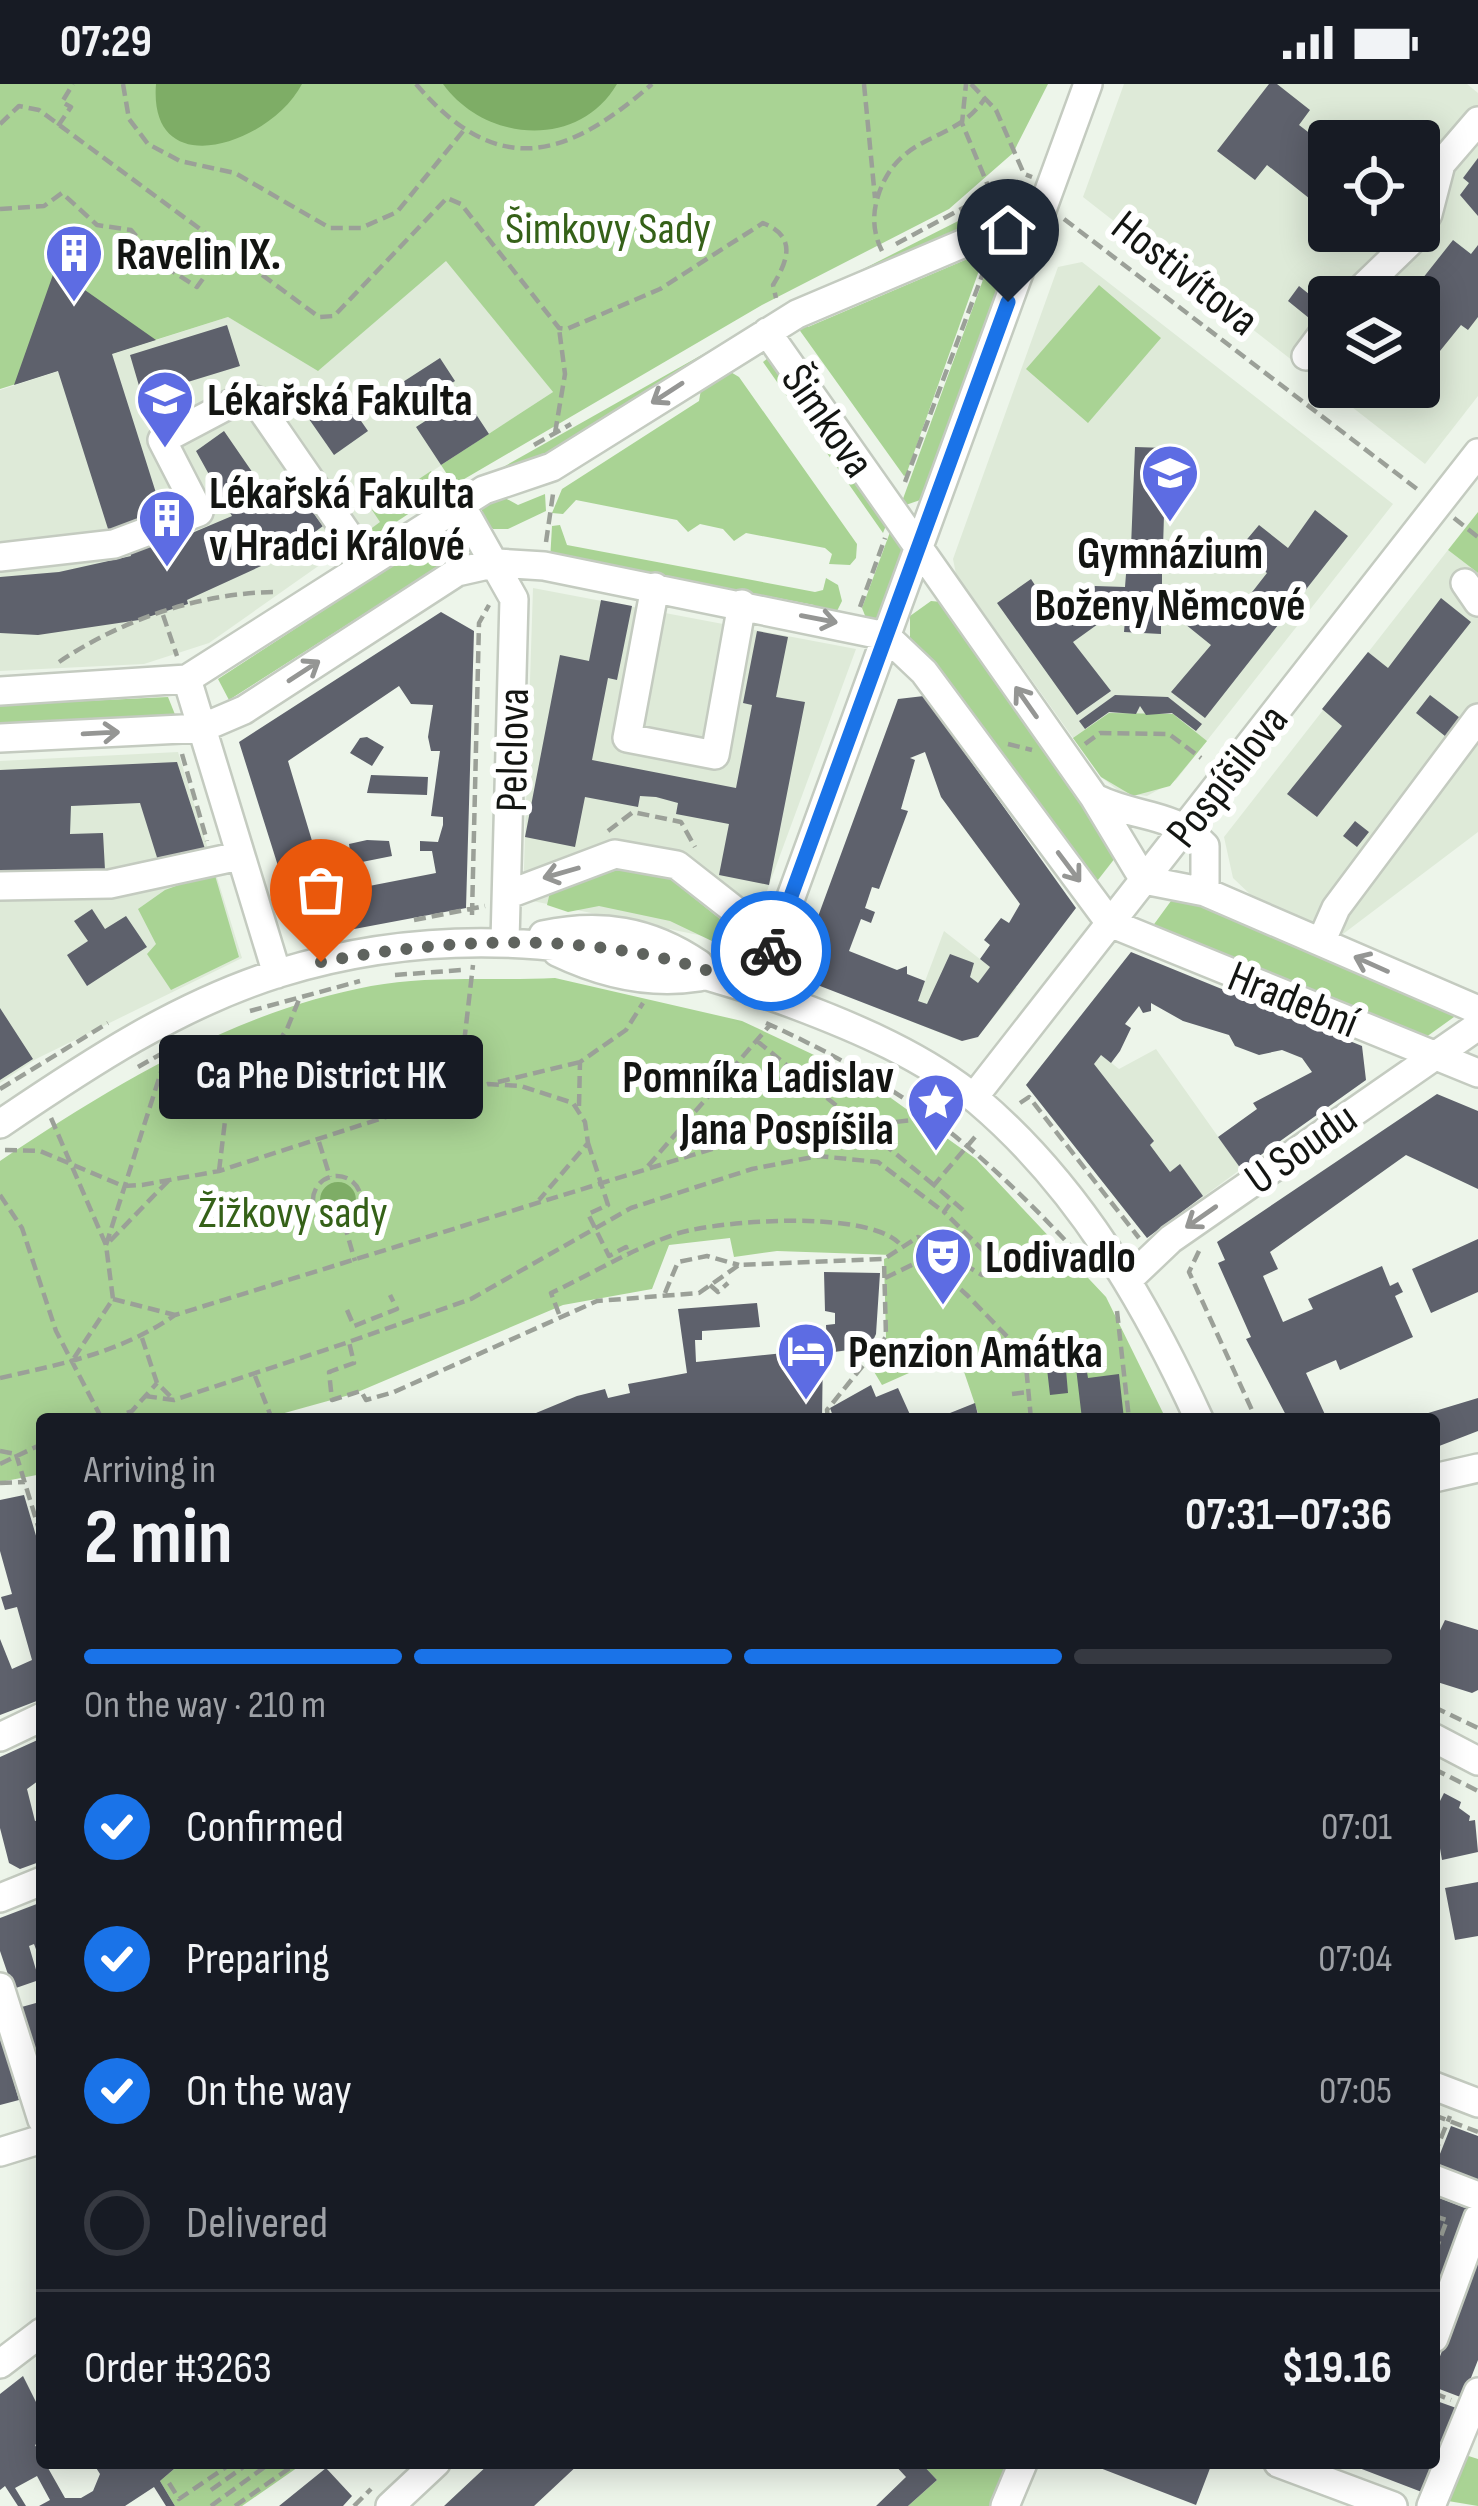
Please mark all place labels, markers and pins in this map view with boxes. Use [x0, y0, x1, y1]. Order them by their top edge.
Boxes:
pin [957, 179, 1059, 302]
building icon: Ravelin IX. [43, 222, 105, 304]
place label: Ravelin IX. [116, 228, 281, 283]
school or university icon: Lékařská Fakulta [134, 368, 196, 450]
place label: Lékařská Fakulta [207, 374, 473, 429]
school or university icon: Gymnázium Boženy Němcové [1139, 442, 1201, 524]
place label: Lékařská Fakulta v Hradci Králové [209, 467, 475, 574]
building icon: Lékařská Fakulta v Hradci Králové [136, 487, 198, 569]
place label: Gymnázium Boženy Němcové [1035, 527, 1305, 634]
pin [270, 839, 372, 962]
callout: Ca Phe District HK [159, 1034, 483, 1118]
place label: Pomníka Ladislav Jana Pospíšila [622, 1051, 894, 1158]
place icon: Pomníka Ladislav Jana Pospíšila [905, 1071, 967, 1153]
theatre icon: Lodivadlo [912, 1225, 974, 1307]
place label: Lodivadlo [985, 1231, 1136, 1286]
hotel icon: Penzion Amátka [775, 1320, 837, 1402]
place label: Penzion Amátka [848, 1326, 1103, 1381]

